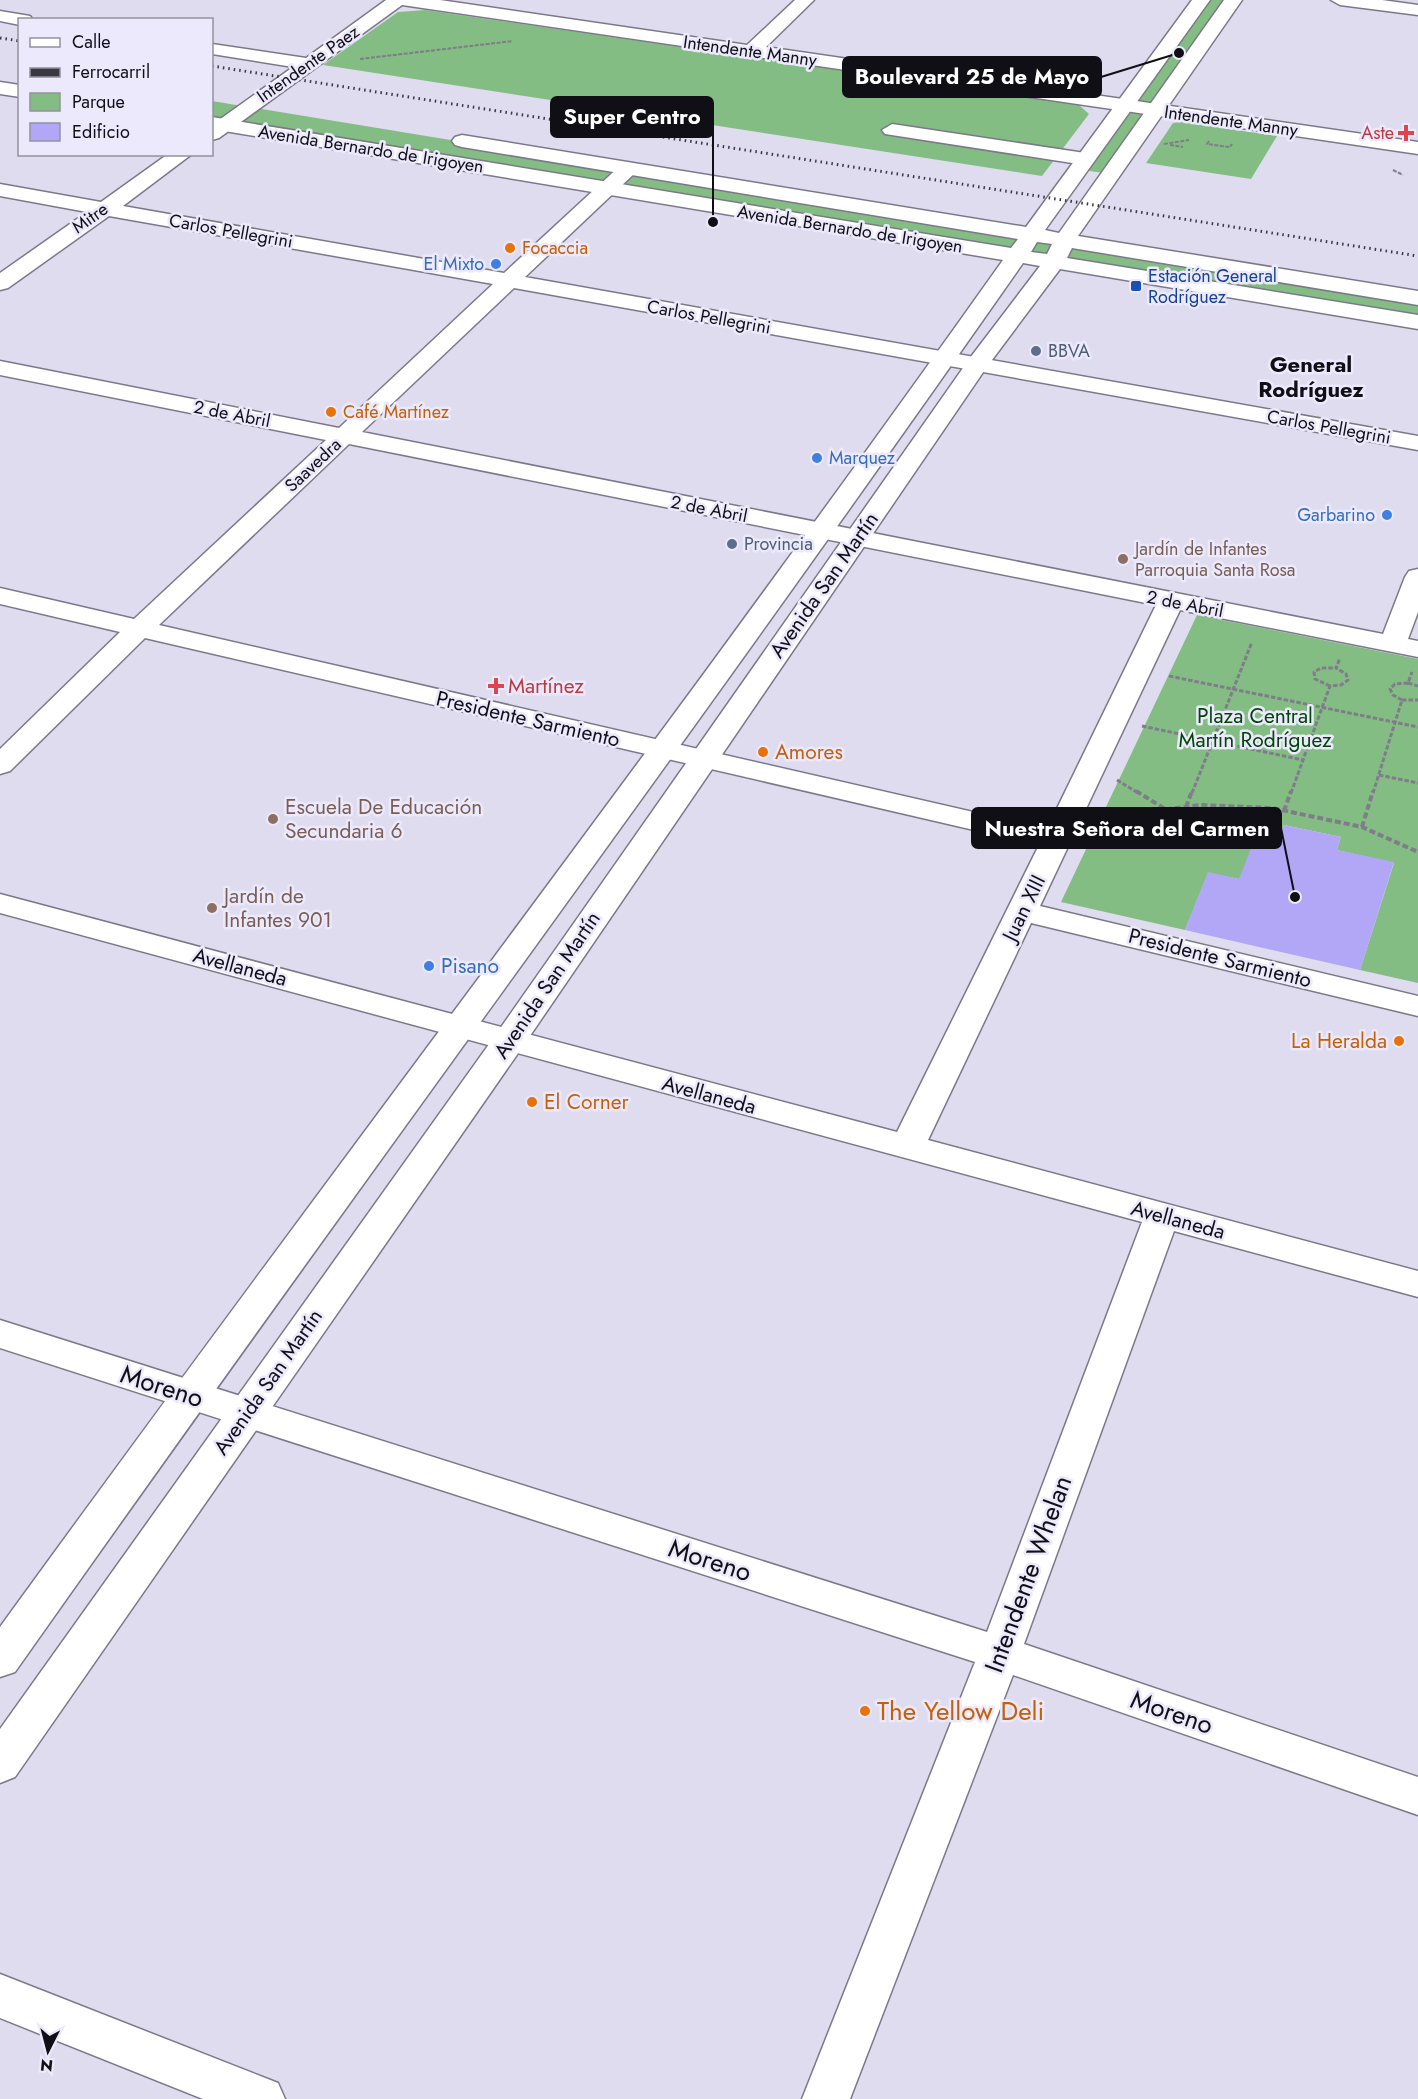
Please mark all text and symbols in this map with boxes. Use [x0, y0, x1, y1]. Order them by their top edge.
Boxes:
legend [18, 18, 213, 156]
street label: Intendente Paez [251, 18, 365, 109]
text: Calle [72, 29, 111, 55]
street label: Intendente Manny [681, 29, 819, 73]
callout: Boulevard 25 de Mayo [843, 57, 1101, 97]
text: Ferrocarril [72, 59, 150, 85]
text: Boulevard 25 de Mayo [855, 60, 1089, 92]
text: Parque [72, 89, 125, 115]
callout: Super Centro [551, 97, 713, 137]
street label: Intendente Manny [1162, 99, 1300, 143]
text: Super Centro [563, 100, 701, 132]
street label: Avenida Bernardo de Irigoyen [256, 118, 486, 180]
text: Edificio [72, 119, 130, 145]
place label: Aste [1361, 120, 1394, 146]
marker: Aste [1399, 126, 1413, 140]
street label: Mitre [67, 196, 113, 240]
street label: Avenida Bernardo de Irigoyen [735, 198, 965, 260]
street label: Carlos Pellegrini [167, 207, 295, 255]
place label: Focaccia [522, 235, 588, 261]
marker: Focaccia [503, 241, 517, 255]
place label: El Mixto [424, 251, 484, 277]
marker: El Mixto [489, 257, 503, 271]
place label: Estación General Rodríguez [1148, 263, 1277, 310]
marker: Estación General Rodríguez [1129, 279, 1143, 293]
street label: Carlos Pellegrini [645, 293, 773, 341]
place label: BBVA [1048, 338, 1090, 364]
marker: BBVA [1029, 344, 1043, 358]
district label: General Rodríguez [1258, 348, 1364, 405]
street label: 2 de Abril [191, 394, 273, 434]
place label: Café Martínez [343, 399, 450, 425]
street label: Carlos Pellegrini [1265, 403, 1393, 451]
marker: Café Martínez [324, 405, 338, 419]
street label: Saavedra [279, 432, 347, 498]
place label: Marquez [829, 445, 896, 471]
marker: Marquez [810, 451, 824, 465]
street label: 2 de Abril [668, 489, 750, 529]
place label: Garbarino [1297, 502, 1375, 528]
street label: Avenida San Martín [762, 506, 886, 664]
marker: Garbarino [1380, 508, 1394, 522]
place label: Provincia [744, 531, 813, 557]
place label: Jardín de Infantes Parroquia Santa Rosa [1133, 536, 1296, 583]
marker: Provincia [725, 537, 739, 551]
marker: Jardín de Infantes Parroquia Santa Rosa [1116, 552, 1130, 566]
street label: 2 de Abril [1144, 584, 1226, 624]
place label: Martínez [508, 671, 584, 701]
marker: Martínez [489, 679, 503, 693]
street label: Presidente Sarmiento [433, 683, 623, 755]
park label: Plaza Central Martín Rodríguez [1178, 701, 1332, 755]
place label: Amores [775, 737, 843, 767]
marker: Amores [756, 745, 770, 759]
place label: Escuela De Educación Secundaria 6 [285, 792, 482, 846]
callout: Nuestra Señora del Carmen [972, 808, 1281, 848]
marker: Escuela De Educación Secundaria 6 [266, 812, 280, 826]
text: Nuestra Señora del Carmen [984, 812, 1270, 844]
street label: Juan XIII [994, 870, 1053, 949]
place label: Jardín de Infantes 901 [221, 881, 332, 935]
marker: Jardín de Infantes 901 [205, 901, 219, 915]
street label: Avenida San Martín [486, 905, 608, 1065]
street label: Presidente Sarmiento [1125, 921, 1315, 995]
street label: Avellaneda [190, 940, 290, 994]
place label: Pisano [441, 951, 499, 981]
marker: Pisano [422, 959, 436, 973]
place label: La Heralda [1291, 1026, 1387, 1056]
marker: La Heralda [1392, 1034, 1406, 1048]
street label: Avellaneda [659, 1068, 759, 1122]
place label: El Corner [544, 1087, 630, 1117]
marker: El Corner [525, 1095, 539, 1109]
street label: Avellaneda [1128, 1193, 1228, 1247]
street label: Avenida San Martín [206, 1303, 330, 1461]
street label: Moreno [116, 1355, 208, 1417]
street label: Intendente Whelan [975, 1470, 1081, 1678]
street label: Moreno [664, 1529, 756, 1591]
street label: Moreno [1126, 1680, 1218, 1744]
place label: The Yellow Deli [877, 1692, 1044, 1730]
marker: The Yellow Deli [858, 1704, 872, 1718]
north arrow [18, 2021, 78, 2081]
text: N [39, 2053, 54, 2078]

